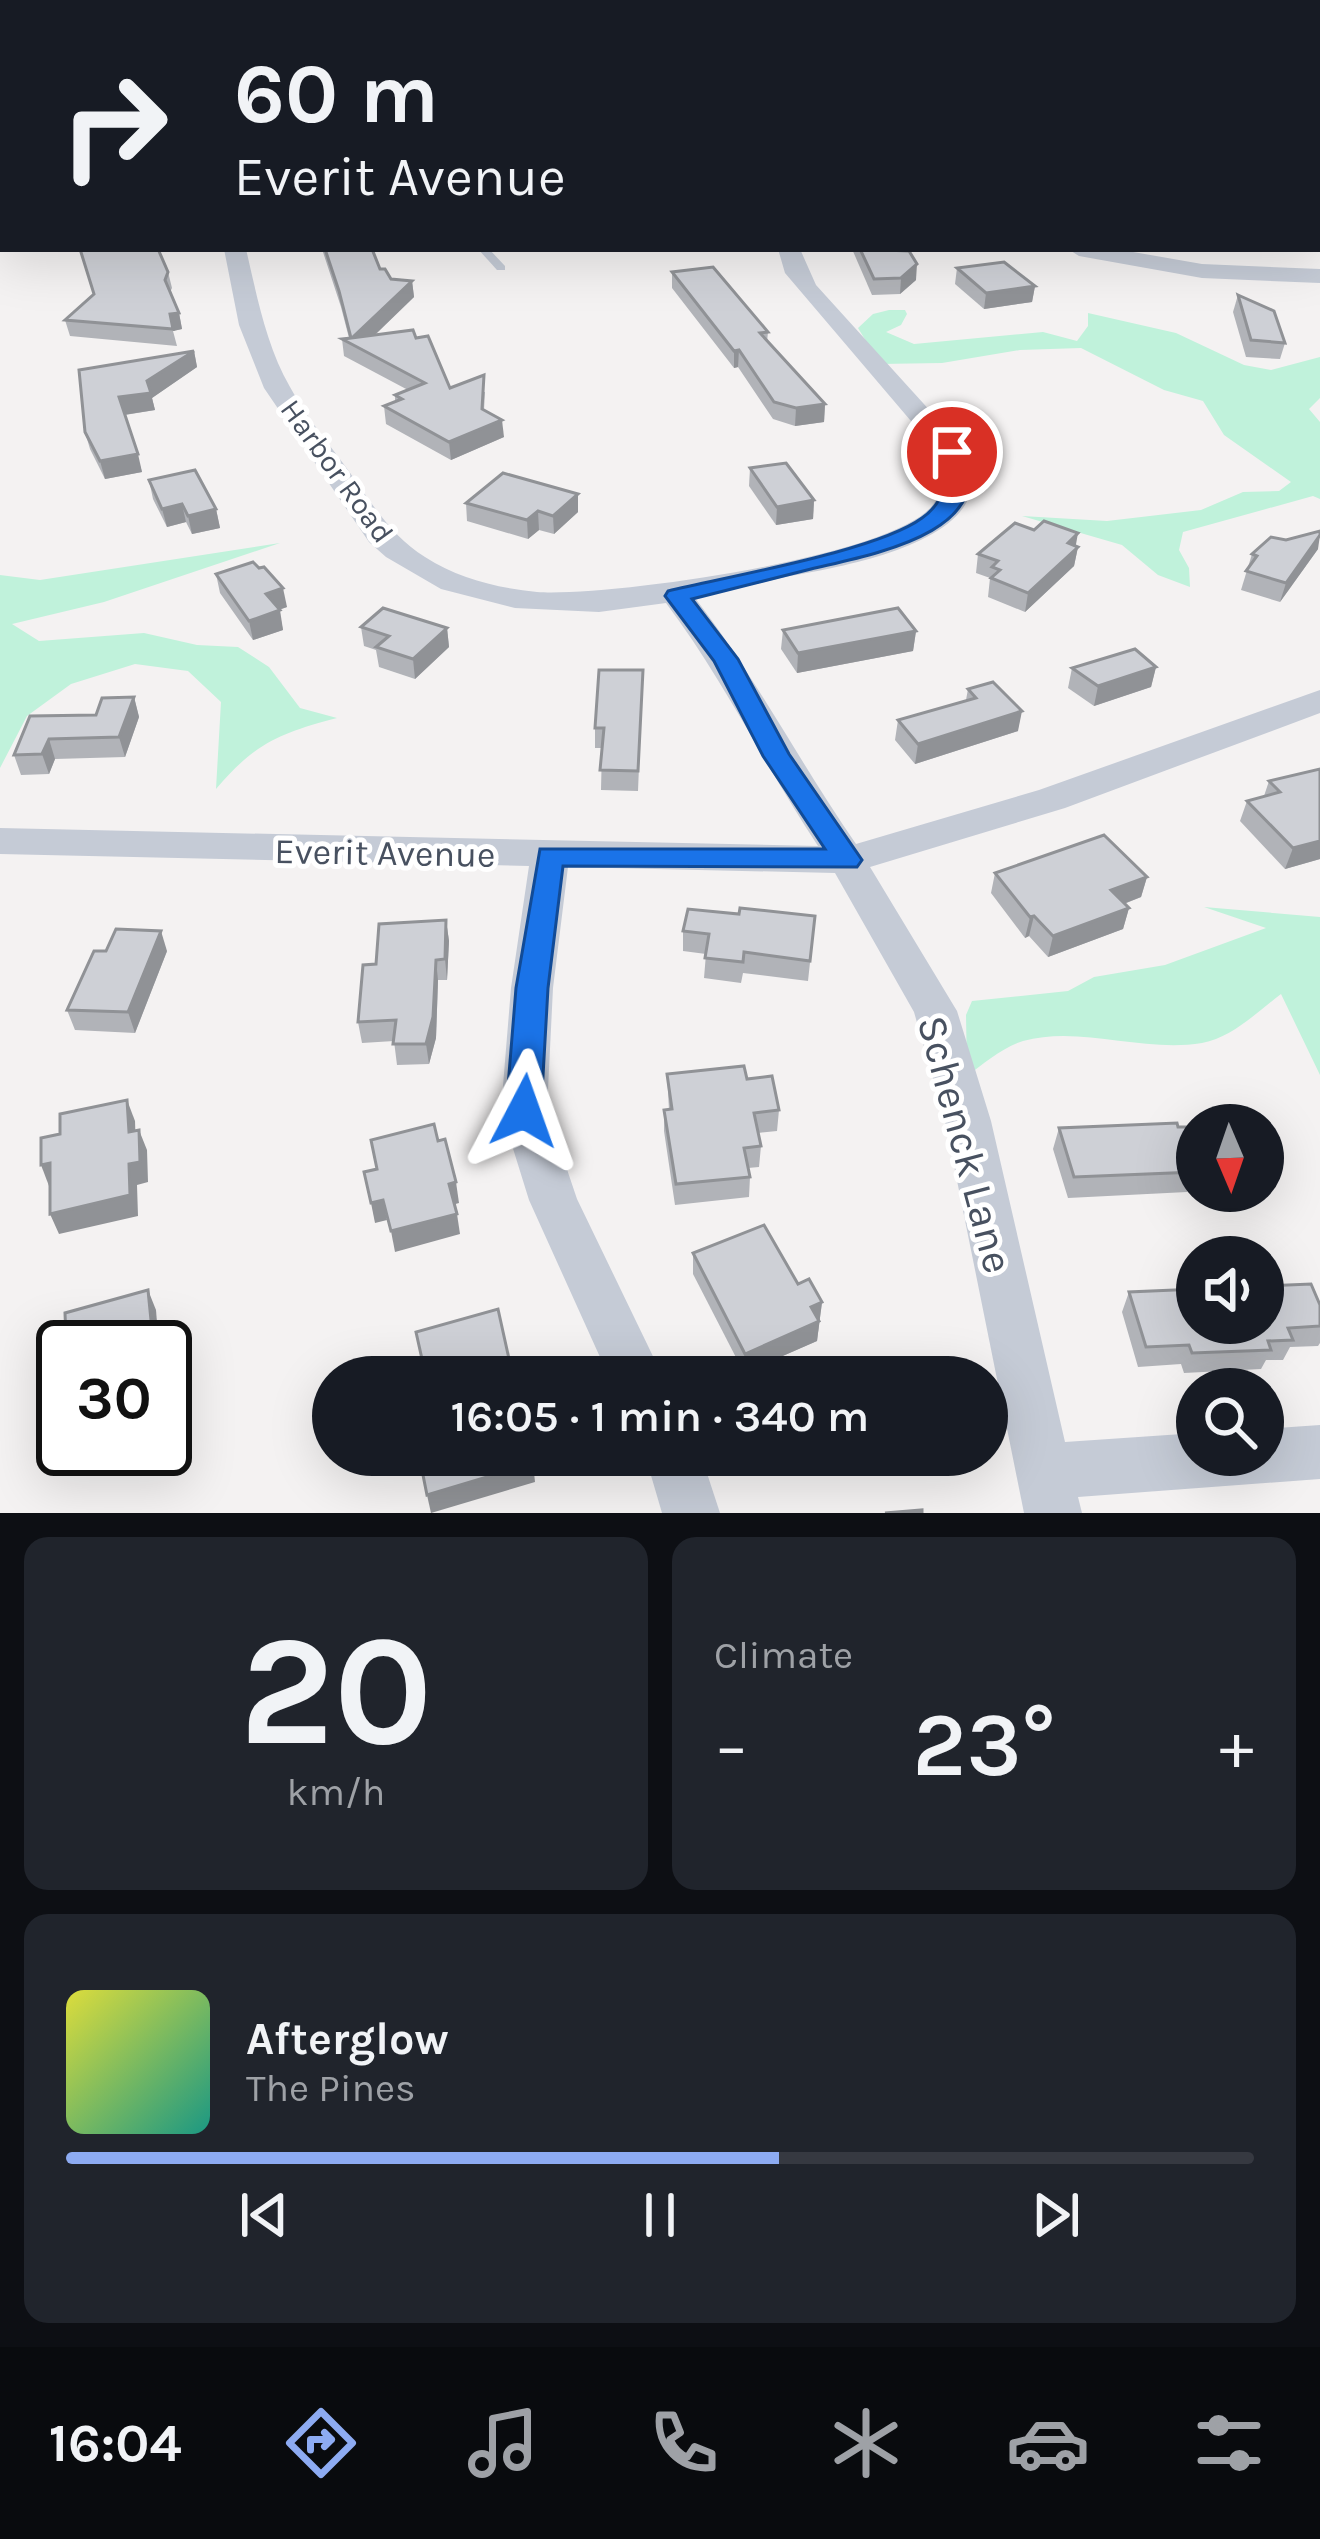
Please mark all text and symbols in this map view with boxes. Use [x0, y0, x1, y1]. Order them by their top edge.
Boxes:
text: 60 m [234, 45, 439, 143]
icon: right [36, 48, 192, 204]
text: Everit Avenue [234, 145, 566, 209]
street label: Harbor Road [273, 392, 401, 550]
pin [901, 401, 1003, 503]
icon: arrive [919, 419, 985, 485]
street label: Everit Avenue [274, 830, 496, 876]
street label: Schenck Lane [907, 1010, 1023, 1278]
position arrow [461, 1048, 587, 1174]
north arrow [1176, 1104, 1284, 1212]
map controls [1176, 1104, 1284, 1476]
button: sound [1176, 1236, 1284, 1344]
speed limit sign: 30 [36, 1320, 192, 1476]
button: search [1176, 1368, 1284, 1476]
text: 16:05 · 1 min · 340 m [451, 1390, 869, 1442]
text: 20 [239, 1600, 433, 1782]
text: Climate [714, 1632, 853, 1678]
text: 23° [913, 1692, 1055, 1798]
text: − [714, 1707, 749, 1785]
text: + [1219, 1707, 1254, 1785]
text: km/h [287, 1769, 385, 1815]
text: Afterglow [246, 2013, 449, 2065]
text: The Pines [246, 2065, 416, 2111]
icon: previous [231, 2182, 297, 2248]
icon: pause [627, 2182, 693, 2248]
icon: next [1023, 2182, 1089, 2248]
icon: directions [279, 2401, 363, 2485]
icon: music [461, 2401, 545, 2485]
icon: phone [642, 2401, 726, 2485]
icon: climate [824, 2401, 908, 2485]
icon: car [1006, 2401, 1090, 2485]
icon: filters [1187, 2401, 1271, 2485]
text: 16:04 [49, 2411, 182, 2475]

